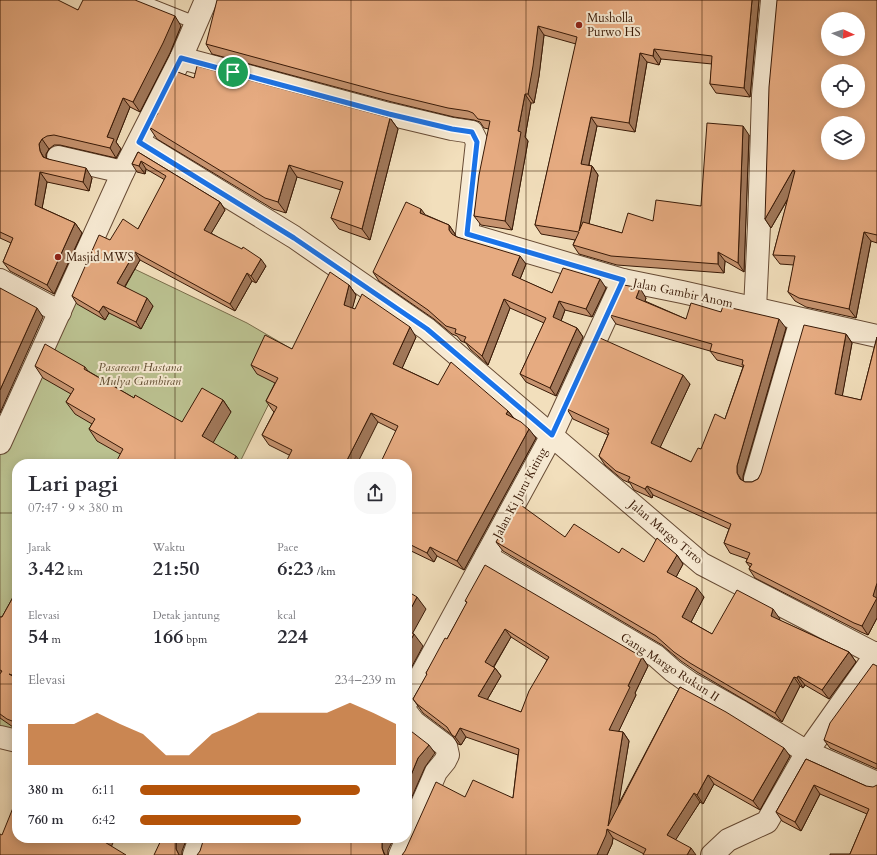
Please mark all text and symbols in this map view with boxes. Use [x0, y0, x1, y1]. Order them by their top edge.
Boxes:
place label: Musholla Purwo HS [587, 10, 640, 40]
north arrow [821, 12, 865, 56]
map controls [821, 12, 865, 160]
marker: Musholla Purwo HS [574, 20, 584, 30]
pin [216, 55, 250, 89]
icon: arrive [222, 61, 244, 83]
button: locate [821, 64, 865, 108]
button: layers [821, 116, 865, 160]
place label: Masjid MWS [66, 249, 133, 265]
marker: Masjid MWS [53, 252, 63, 262]
street label: Jalan Gambir Anom [630, 274, 735, 312]
park label: Pasarean Hastana Mulya Gambiran [98, 359, 182, 389]
street label: Jalan Ki Juru Kiting [488, 444, 551, 543]
text: Lari pagi [28, 469, 118, 499]
button: share [354, 472, 396, 514]
street label: Jalan Margo Tirto [624, 495, 707, 568]
text: 07:47 · 9 × 380 m [28, 499, 123, 517]
text: Jarak [28, 540, 51, 555]
text: Waktu [153, 540, 185, 555]
text: Pace [277, 540, 299, 555]
text: 3.42 [28, 555, 65, 582]
text: 21:50 [153, 555, 199, 582]
text: 6:23 [277, 555, 314, 582]
text: km [65, 564, 83, 579]
text: /km [314, 564, 336, 579]
text: Elevasi [28, 608, 60, 623]
text: Detak jantung [153, 608, 220, 623]
text: kcal [277, 608, 296, 623]
text: 54 [28, 623, 49, 650]
text: 166 [153, 623, 183, 650]
text: 224 [277, 623, 308, 650]
street label: Gang Margo Rukun II [617, 629, 723, 705]
text: m [49, 632, 61, 647]
text: bpm [183, 632, 207, 647]
text: Elevasi [28, 671, 65, 689]
text: 234–239 m [334, 671, 396, 689]
text: 380 m [28, 781, 63, 799]
text: 6:11 [92, 781, 115, 799]
text: 760 m [28, 811, 63, 829]
text: 6:42 [92, 811, 115, 829]

